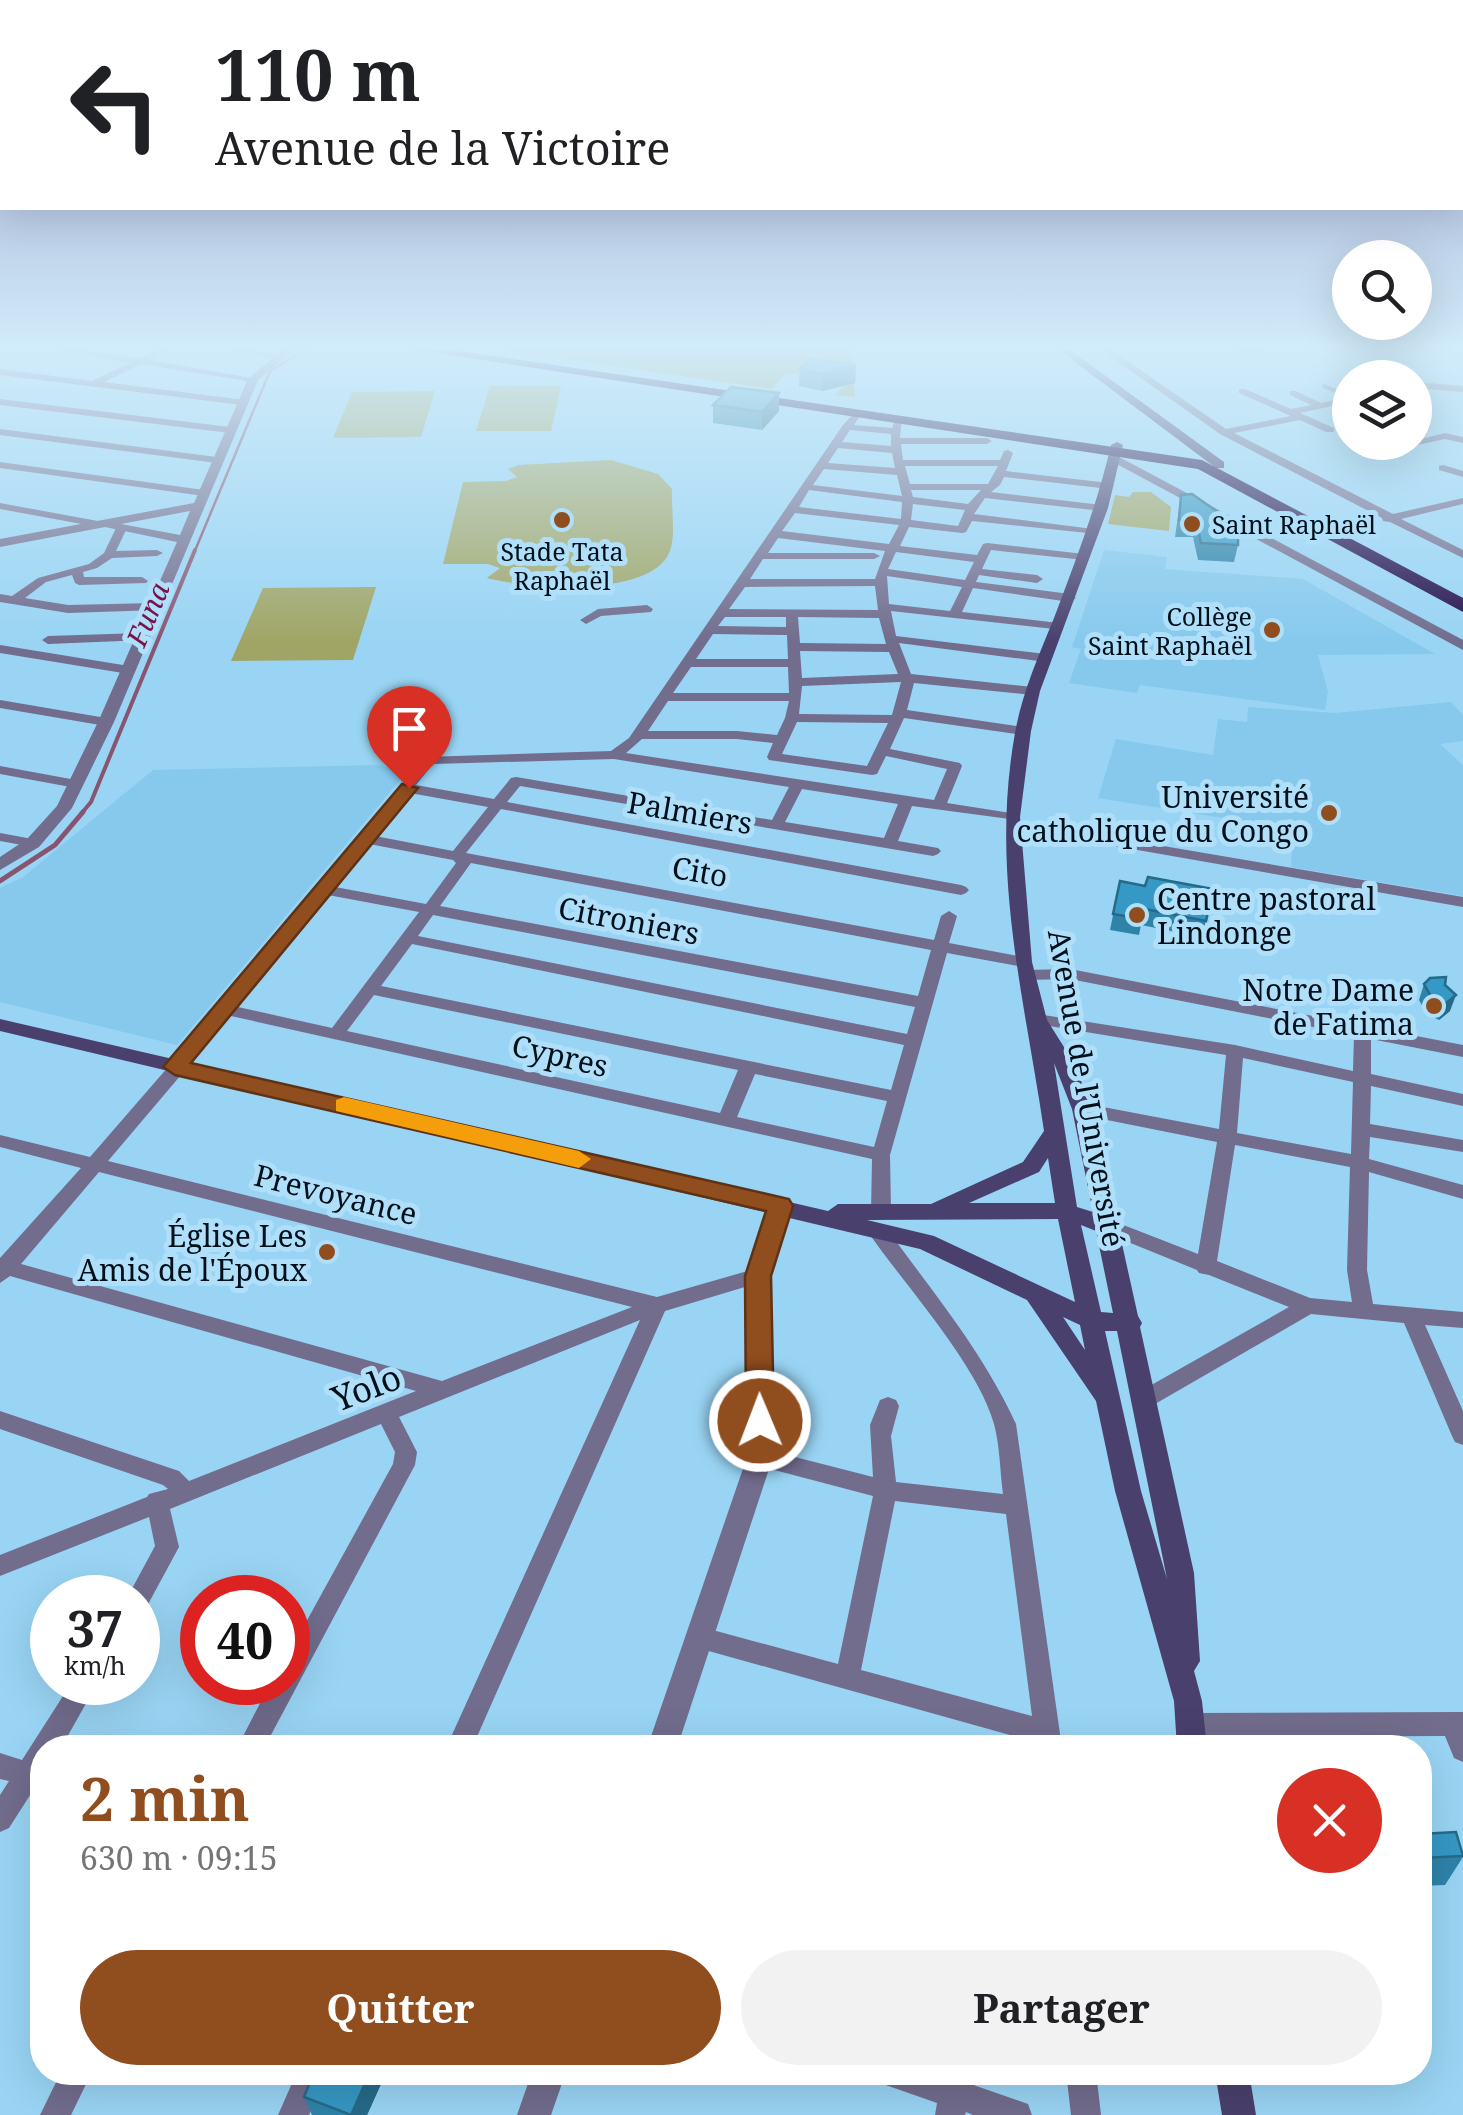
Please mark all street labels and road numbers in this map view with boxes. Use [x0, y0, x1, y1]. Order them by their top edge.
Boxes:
street label: Palmiers [624, 781, 756, 843]
street label: Cito [669, 846, 731, 896]
street label: Citroniers [555, 886, 703, 954]
street label: Avenue de l’Université [1039, 926, 1135, 1250]
street label: Cypres [508, 1024, 612, 1086]
street label: Prevoyance [250, 1154, 422, 1234]
street label: Yolo [324, 1352, 407, 1422]

